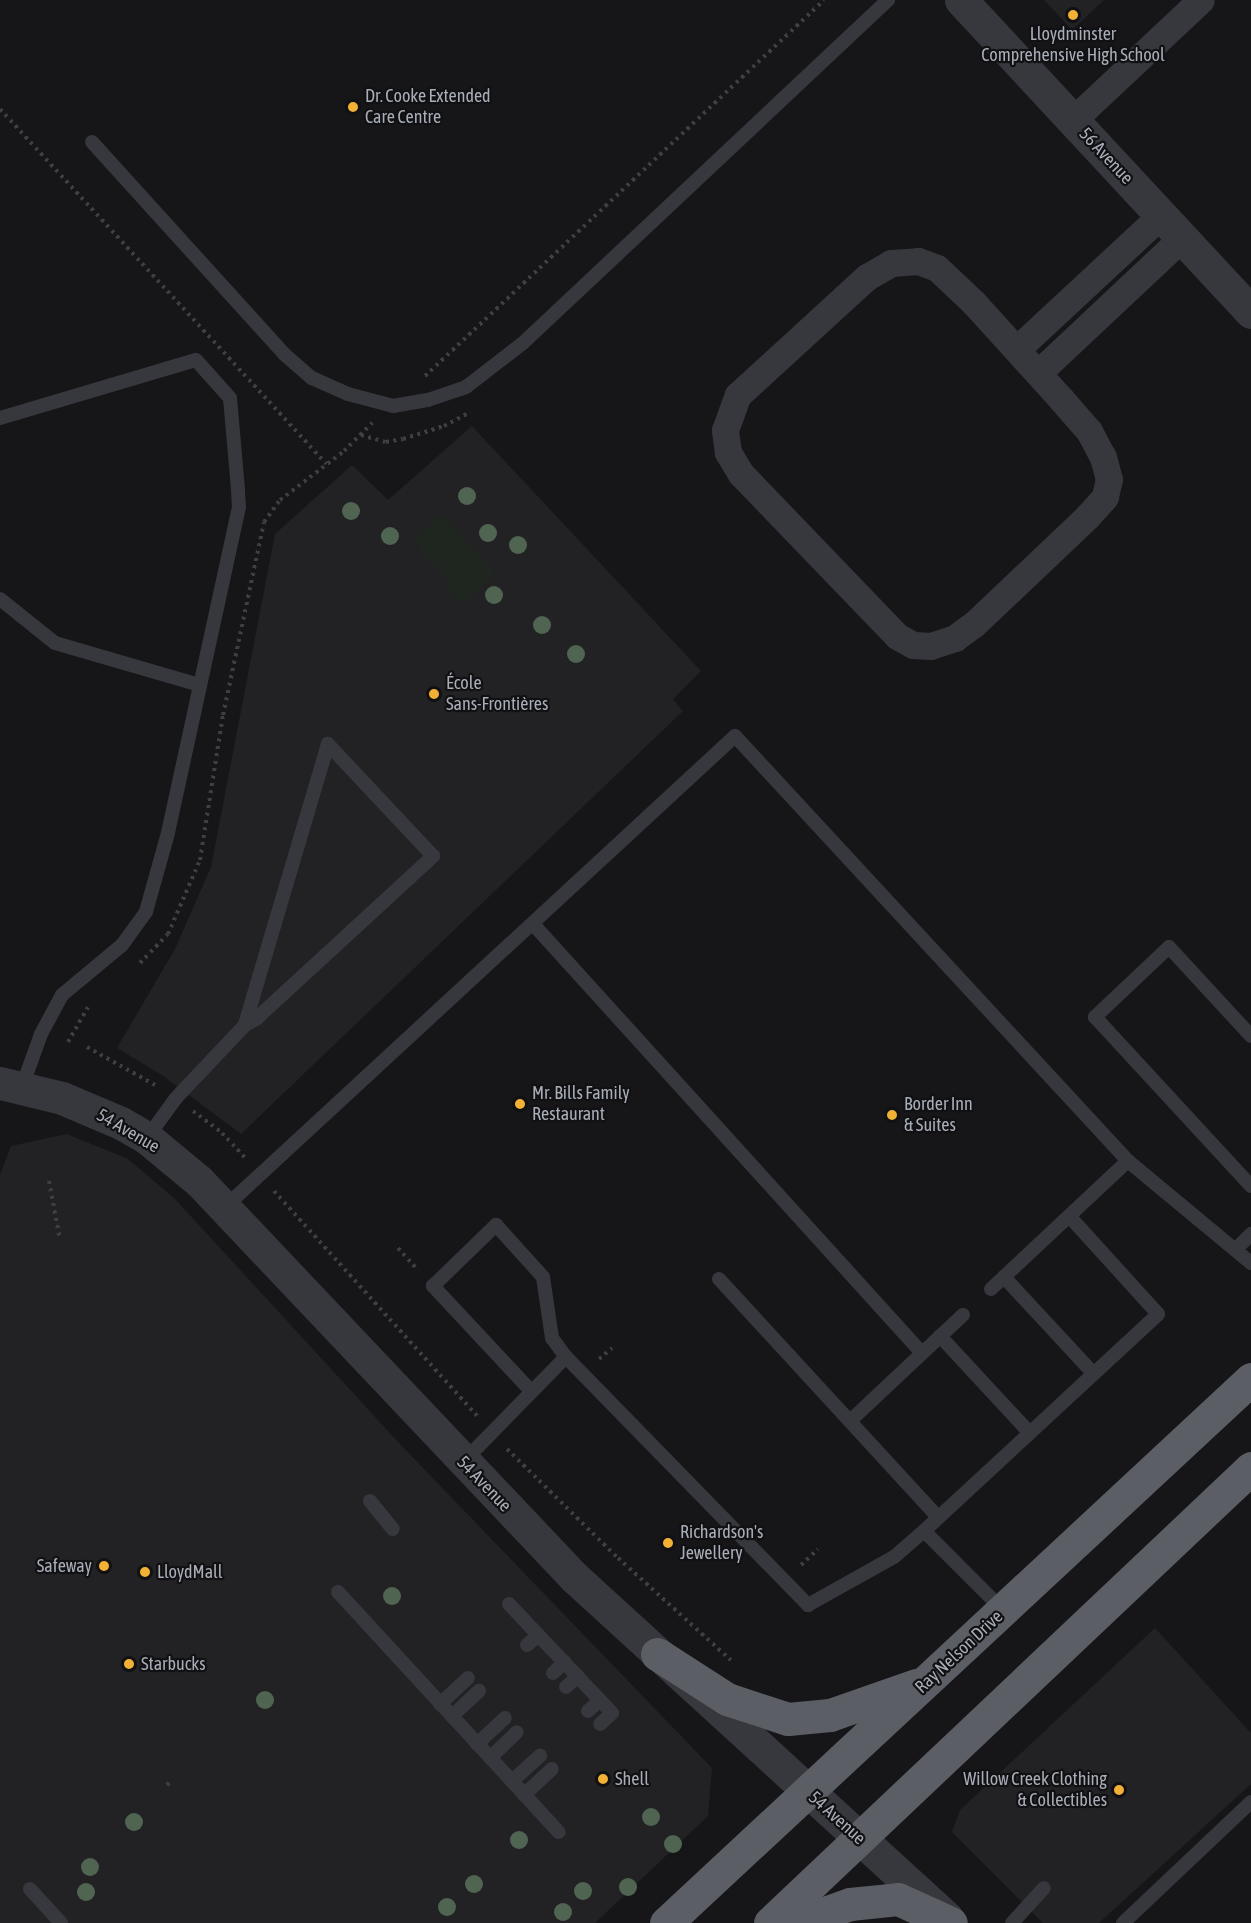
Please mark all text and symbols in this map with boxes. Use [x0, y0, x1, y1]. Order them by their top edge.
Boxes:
marker: Lloydminster Comprehensive High School [1066, 8, 1080, 22]
place label: Lloydminster Comprehensive High School [981, 24, 1165, 66]
place label: Dr. Cooke Extended Care Centre [365, 86, 491, 128]
marker: Dr. Cooke Extended Care Centre [346, 100, 360, 114]
street label: 56 Avenue [1075, 123, 1137, 189]
place label: École Sans-Frontières [446, 673, 548, 716]
marker: École Sans-Frontières [427, 687, 441, 701]
place label: Mr. Bills Family Restaurant [532, 1083, 630, 1126]
place label: Border Inn & Suites [904, 1094, 973, 1136]
marker: Mr. Bills Family Restaurant [513, 1097, 527, 1111]
street label: 54 Avenue [93, 1104, 163, 1158]
marker: Border Inn & Suites [885, 1108, 899, 1122]
street label: 54 Avenue [452, 1452, 516, 1516]
place label: Richardson's Jewellery [680, 1522, 763, 1564]
marker: Richardson's Jewellery [661, 1536, 675, 1550]
place label: Safeway [37, 1555, 92, 1577]
marker: Safeway [97, 1559, 111, 1573]
place label: LloydMall [157, 1561, 223, 1583]
marker: LloydMall [138, 1565, 152, 1579]
street label: Ray Nelson Drive [911, 1606, 1007, 1698]
place label: Starbucks [141, 1653, 206, 1675]
marker: Starbucks [122, 1657, 136, 1671]
place label: Shell [615, 1768, 649, 1790]
place label: Willow Creek Clothing & Collectibles [963, 1769, 1107, 1812]
marker: Shell [596, 1772, 610, 1786]
marker: Willow Creek Clothing & Collectibles [1112, 1783, 1126, 1797]
street label: 54 Avenue [804, 1787, 870, 1849]

